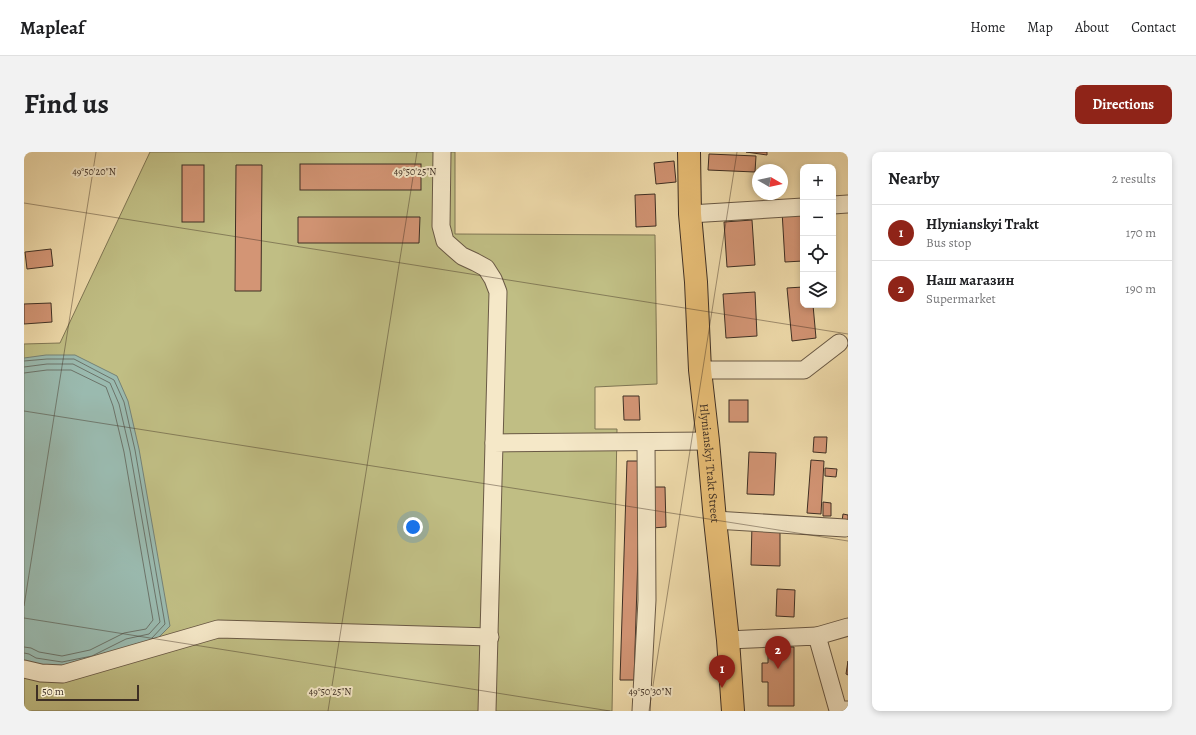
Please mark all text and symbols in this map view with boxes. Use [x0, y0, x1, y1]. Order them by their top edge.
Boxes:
text: Mapleaf [20, 15, 85, 41]
text: Home [970, 18, 1005, 37]
text: Map [1027, 18, 1053, 37]
text: About [1075, 18, 1109, 37]
text: Contact [1131, 18, 1176, 37]
text: Find us [24, 85, 109, 123]
button: Directions [1075, 85, 1172, 124]
north arrow [752, 164, 788, 200]
map controls [800, 164, 836, 308]
button: + [800, 164, 836, 200]
text: 49°50'20"N [72, 165, 116, 178]
text: 49°50'25"N [394, 165, 436, 178]
text: Nearby [888, 167, 939, 190]
text: 2 results [1112, 170, 1156, 187]
button: − [800, 200, 836, 236]
text: Hlynianskyi Trakt [926, 214, 1039, 234]
text: 1 [899, 224, 903, 241]
text: 170 m [1126, 224, 1156, 241]
text: Bus stop [926, 234, 971, 251]
button: locate [800, 236, 836, 272]
text: Наш магазин [926, 270, 1014, 290]
button: layers [800, 272, 836, 308]
text: 2 [898, 280, 904, 297]
text: 190 m [1125, 280, 1156, 297]
text: Supermarket [926, 290, 996, 307]
street label: Hlynianskyi Trakt Street [696, 403, 723, 524]
your location [403, 517, 423, 537]
pin: 2 [765, 636, 791, 669]
pin: 1 [709, 655, 735, 688]
scale bar [36, 683, 139, 702]
text: 50 m [42, 684, 64, 699]
text: 49°50'25"N [309, 685, 351, 698]
text: 49°50'30"N [628, 685, 672, 698]

